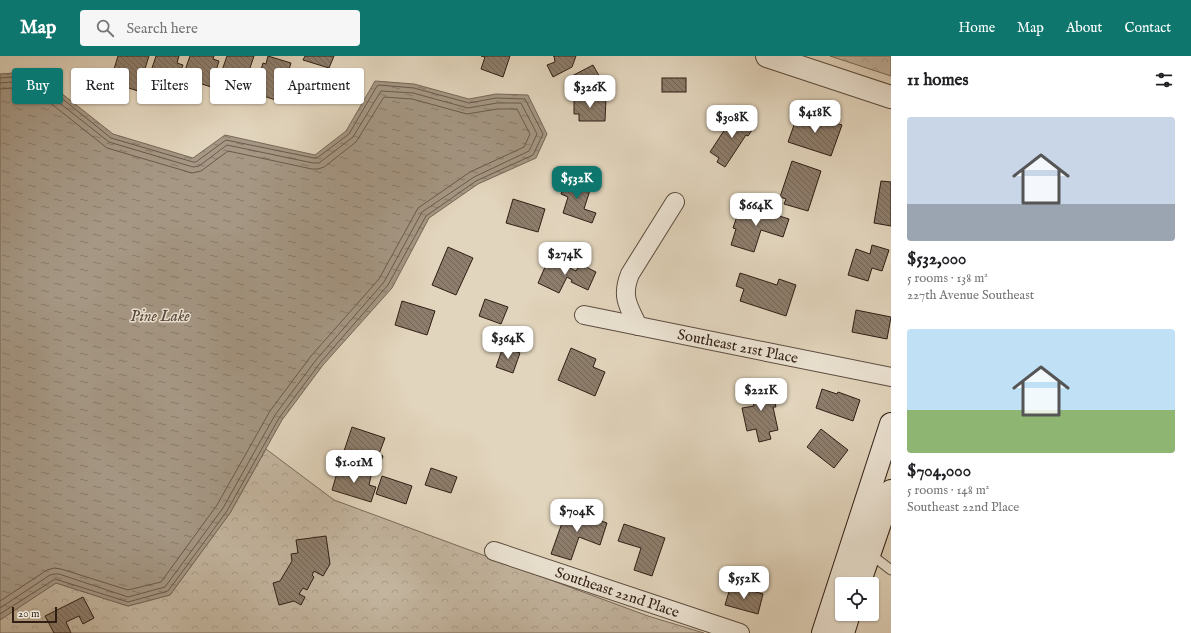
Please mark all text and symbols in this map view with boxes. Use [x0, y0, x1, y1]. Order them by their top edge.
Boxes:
search box [80, 10, 360, 46]
text: Map [20, 16, 56, 40]
icon: search [94, 17, 116, 39]
text: Search here [126, 19, 198, 38]
text: Home [959, 19, 995, 37]
text: Map [1017, 19, 1044, 37]
text: About [1066, 19, 1102, 37]
text: Contact [1124, 19, 1171, 37]
chip: Buy [12, 68, 63, 104]
chip: Rent [71, 68, 129, 104]
chip: Filters [137, 68, 202, 104]
chip: New [210, 68, 266, 104]
chip: Apartment [274, 68, 364, 104]
icon: filters [1153, 69, 1175, 91]
text: 11 homes [907, 70, 968, 91]
pin: $326K [562, 75, 618, 109]
text: $326K [573, 79, 607, 96]
pin: $418K [787, 100, 843, 134]
text: $418K [799, 104, 831, 121]
pin: $308K [704, 105, 760, 139]
text: $308K [716, 109, 748, 126]
icon: home [1005, 143, 1077, 215]
pin: $532K [549, 166, 605, 200]
text: $532K [561, 170, 593, 187]
pin: $664K [728, 193, 784, 227]
text: $664K [739, 197, 773, 214]
pin: $274K [537, 242, 593, 276]
text: $274K [548, 246, 582, 263]
text: $532,000 [907, 249, 966, 270]
text: 5 rooms · 138 m² [907, 270, 988, 287]
text: 227th Avenue Southeast [907, 287, 1034, 304]
water label: Pine Lake [130, 307, 190, 327]
street label: Southeast 21st Place [676, 325, 800, 368]
pin: $364K [480, 326, 536, 360]
text: $364K [491, 330, 525, 347]
icon: home [1005, 355, 1077, 427]
pin: $221K [733, 378, 789, 412]
text: $221K [744, 382, 778, 399]
pin: $1.01M [321, 450, 387, 484]
text: $1.01M [335, 454, 373, 471]
text: $704,000 [907, 461, 971, 482]
text: 5 rooms · 148 m² [907, 482, 989, 499]
pin: $704K [549, 499, 605, 533]
text: Southeast 22nd Place [907, 499, 1019, 516]
text: $704K [559, 503, 595, 520]
street label: Southeast 22nd Place [553, 563, 682, 622]
pin: $552K [716, 566, 772, 600]
text: $552K [728, 570, 760, 587]
map controls [835, 577, 879, 621]
button: locate [835, 577, 879, 621]
scale bar [12, 605, 57, 624]
text: 20 m [18, 607, 39, 621]

